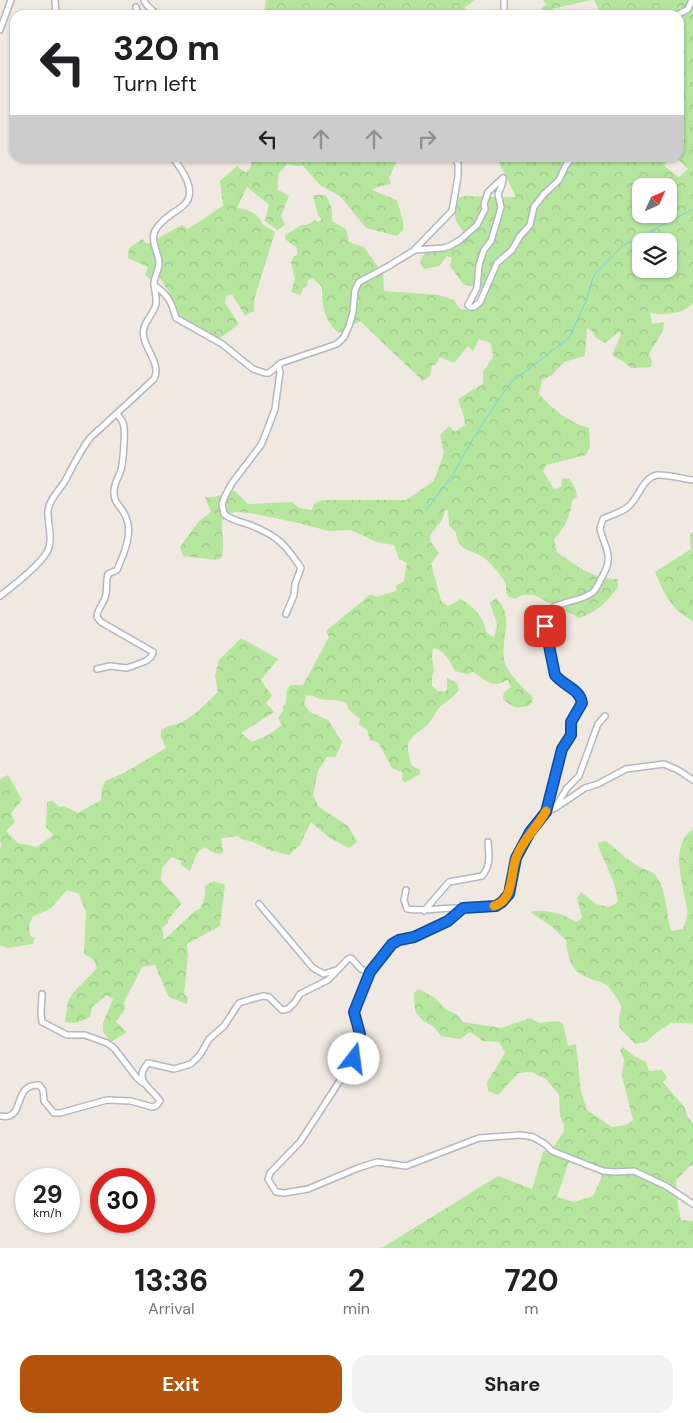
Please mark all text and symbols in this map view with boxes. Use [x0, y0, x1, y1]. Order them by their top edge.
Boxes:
text: 320 m [113, 25, 220, 71]
icon: left [30, 30, 95, 95]
text: Turn left [113, 69, 197, 98]
icon: left [254, 125, 282, 153]
icon: ahead [307, 125, 335, 153]
icon: ahead [360, 125, 388, 153]
icon: right [413, 125, 441, 153]
north arrow [632, 178, 678, 222]
map controls [632, 178, 677, 278]
button: layers [632, 233, 677, 278]
pin [524, 605, 566, 647]
icon: arrive [531, 612, 559, 640]
position arrow [327, 1032, 379, 1084]
speed limit sign: 30 [90, 1168, 155, 1233]
text: 29 [32, 1178, 63, 1211]
text: km/h [33, 1205, 62, 1221]
text: 13:36 [134, 1261, 208, 1300]
text: 2 [348, 1261, 365, 1300]
text: 720 [504, 1261, 559, 1300]
text: Arrival [148, 1298, 195, 1319]
text: min [343, 1298, 370, 1319]
text: m [524, 1298, 539, 1319]
button: Exit [20, 1355, 342, 1413]
button: Share [352, 1355, 673, 1413]

